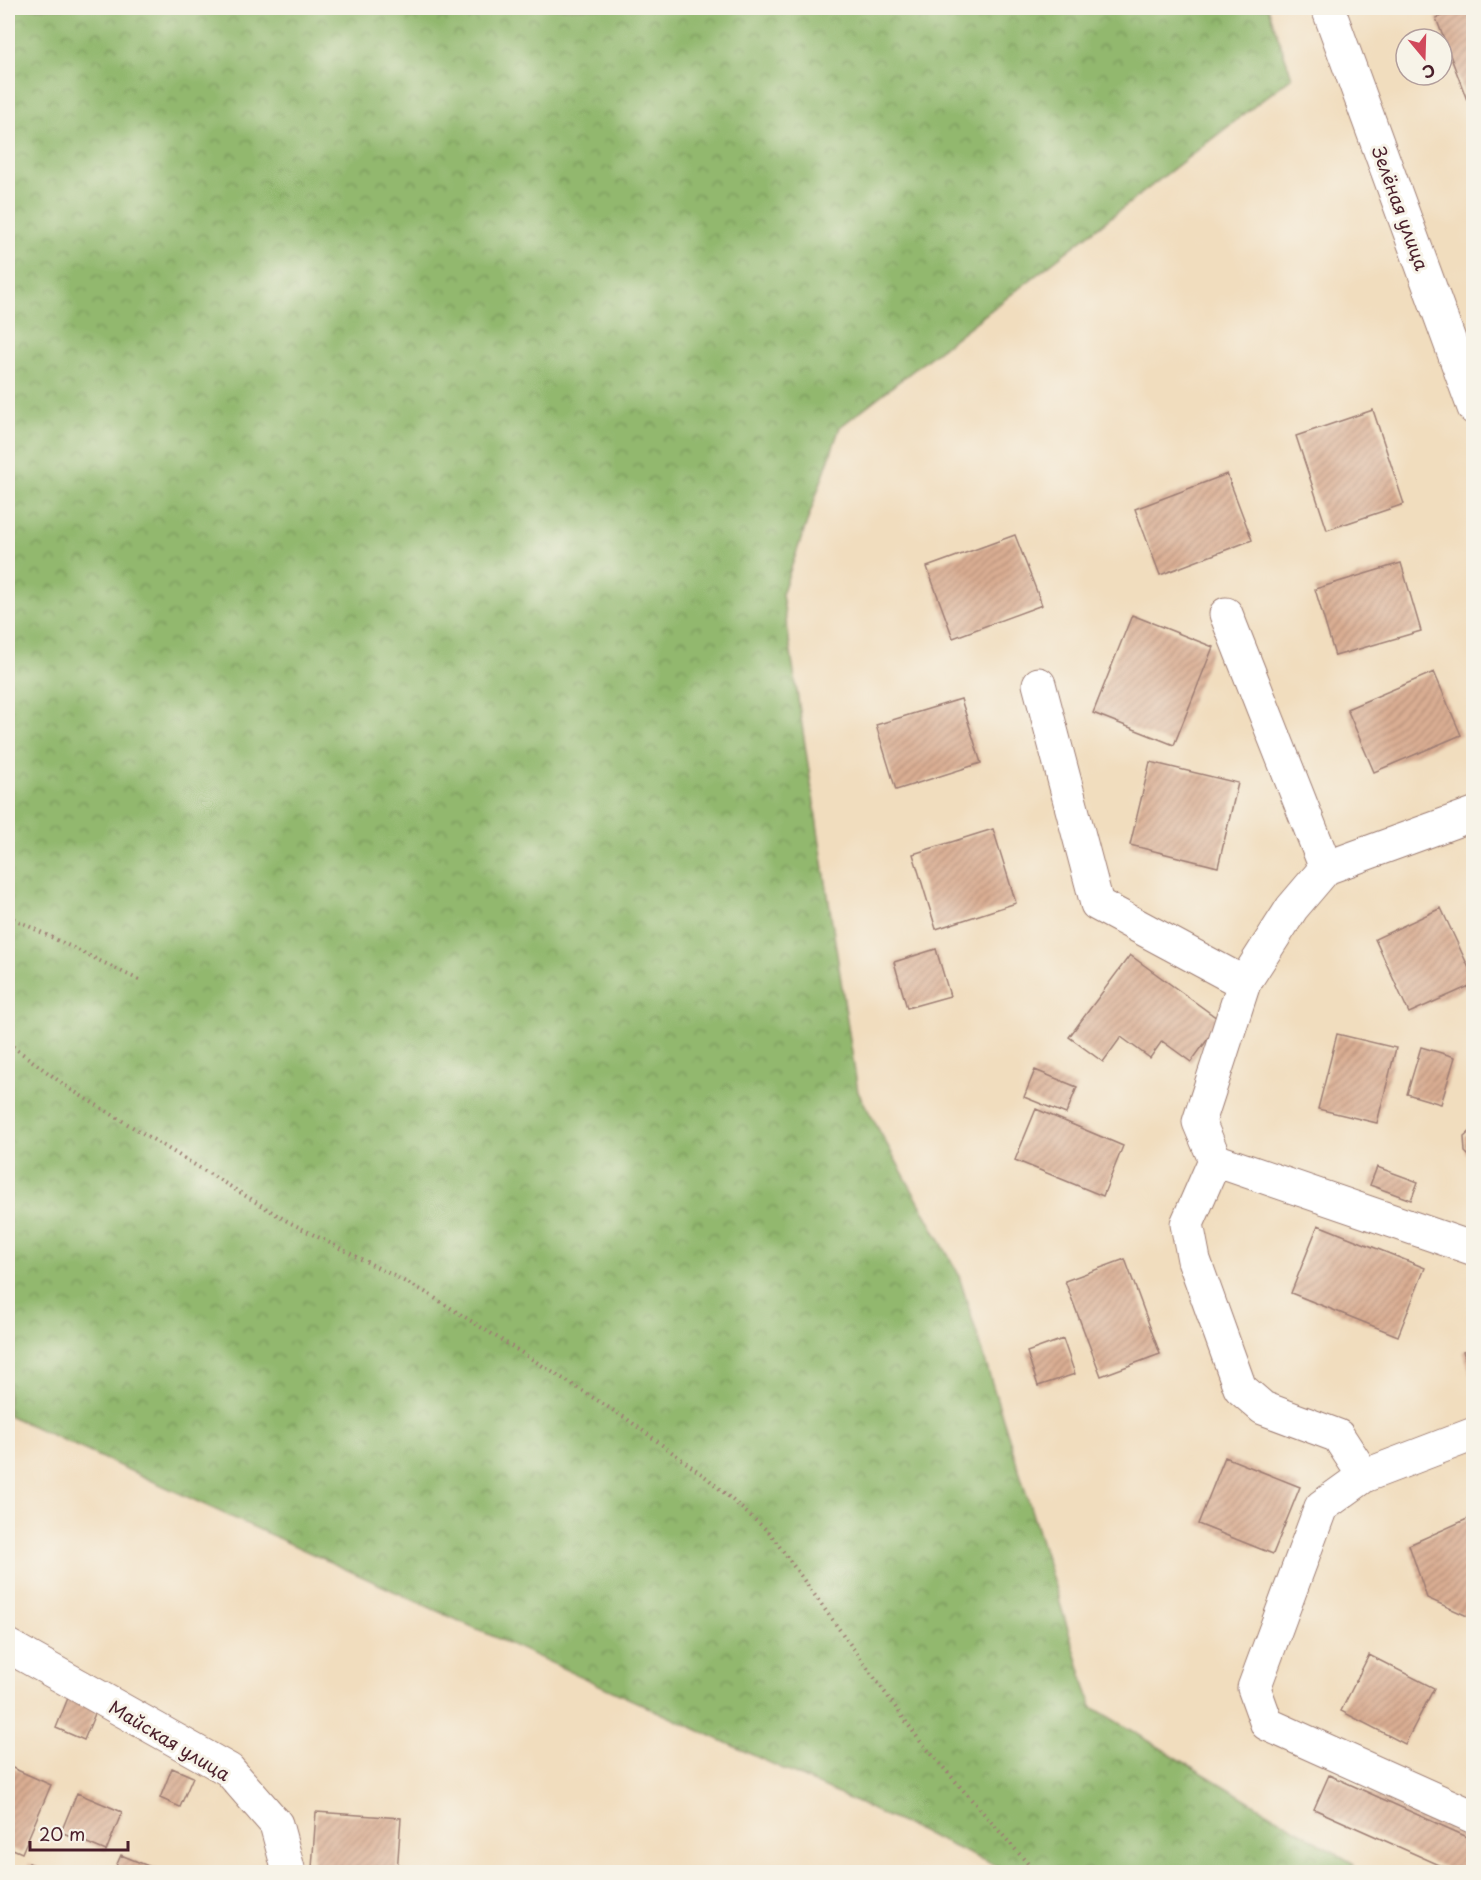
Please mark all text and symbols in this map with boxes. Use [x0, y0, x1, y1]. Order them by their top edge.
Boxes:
north arrow [1394, 27, 1454, 87]
text: С [1420, 59, 1439, 85]
street label: Зелёная улица [1366, 142, 1436, 275]
street label: Майская улица [104, 1693, 236, 1787]
scale bar [30, 1814, 128, 1852]
text: 20 m [39, 1820, 85, 1847]

